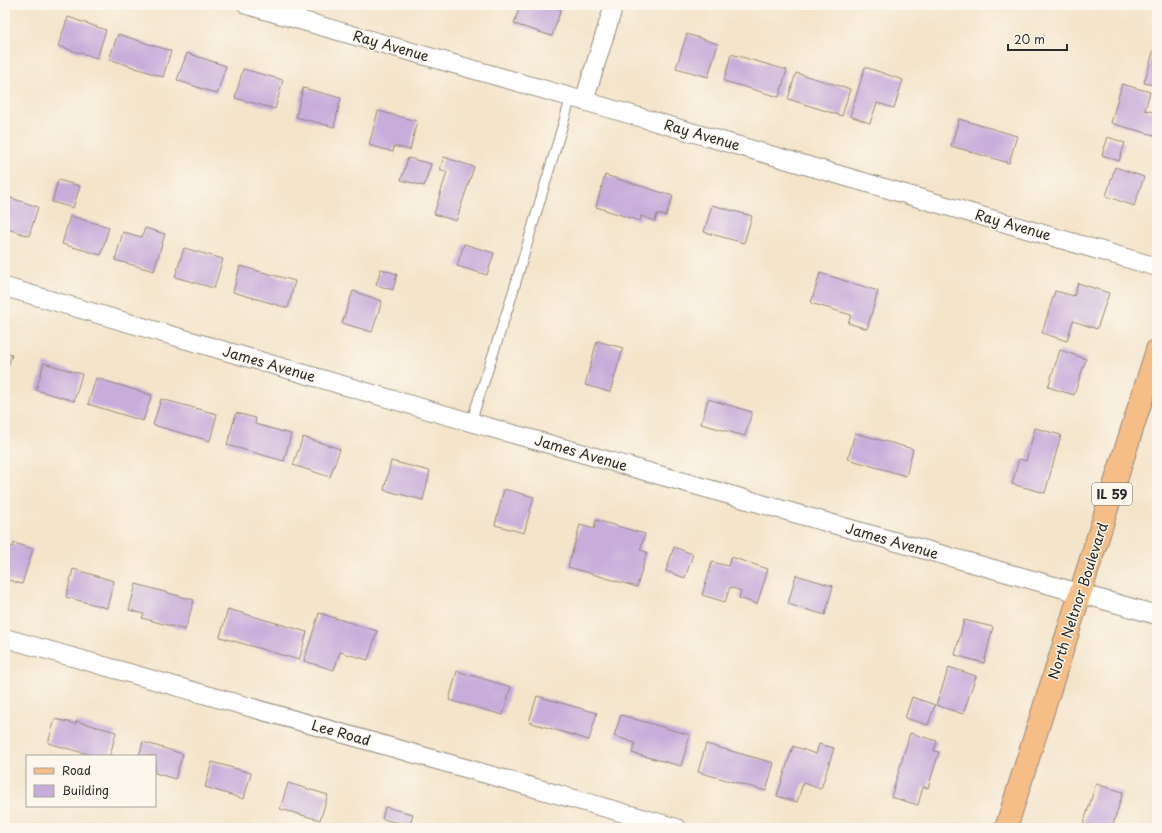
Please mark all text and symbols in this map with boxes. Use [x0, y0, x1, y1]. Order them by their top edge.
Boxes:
street label: Ray Avenue [351, 25, 432, 66]
scale bar [1008, 26, 1067, 52]
text: 20 m [1014, 30, 1045, 48]
street label: Ray Avenue [662, 114, 743, 155]
street label: Ray Avenue [973, 204, 1054, 245]
street label: James Avenue [220, 340, 318, 387]
street label: James Avenue [532, 429, 630, 476]
road number: IL 59 [1092, 483, 1132, 505]
street label: James Avenue [843, 517, 941, 564]
street label: North Neltnor Boulevard [1042, 519, 1113, 682]
street label: Lee Road [309, 714, 373, 751]
legend [26, 755, 156, 807]
text: Road [62, 761, 91, 779]
text: Building [62, 781, 109, 799]

